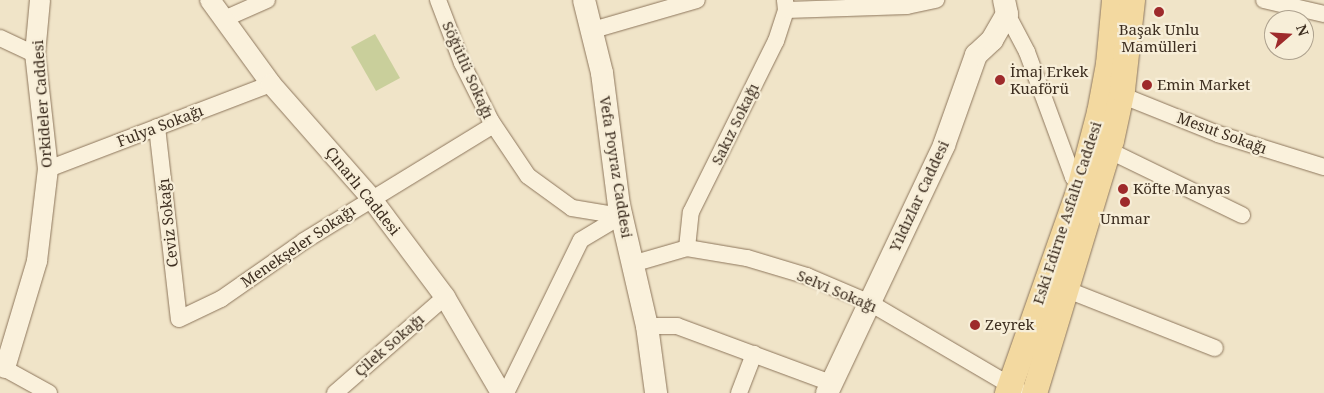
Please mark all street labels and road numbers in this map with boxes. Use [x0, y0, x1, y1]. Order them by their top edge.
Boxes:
street label: Söğütlü Sokağı [438, 19, 498, 121]
street label: Orkideler Caddesi [29, 39, 55, 169]
street label: Sakız Sokağı [707, 80, 763, 168]
street label: Vefa Poyraz Caddesi [596, 95, 636, 239]
street label: Fulya Sokağı [114, 101, 206, 151]
street label: Mesut Sokağı [1175, 108, 1269, 158]
street label: Eski Edirne Asfaltı Caddesi [1029, 119, 1105, 307]
street label: Yıldızlar Caddesi [885, 138, 953, 254]
street label: Çınarlı Caddesi [322, 143, 404, 239]
street label: Ceviz Sokağı [154, 178, 182, 268]
street label: Menekşeler Sokağı [237, 201, 359, 291]
street label: Selvi Sokağı [794, 266, 880, 316]
street label: Çilek Sokağı [351, 310, 427, 380]

